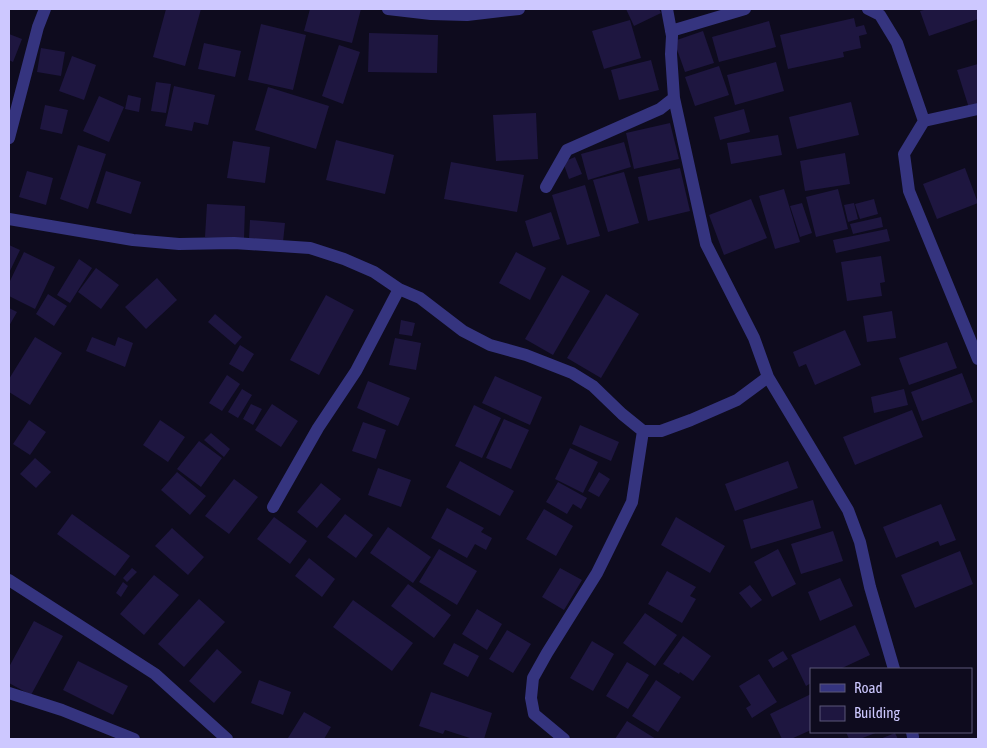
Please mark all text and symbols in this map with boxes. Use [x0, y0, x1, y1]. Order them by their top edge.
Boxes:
legend [810, 668, 972, 733]
text: Road [854, 679, 883, 696]
text: Building [854, 704, 900, 721]

